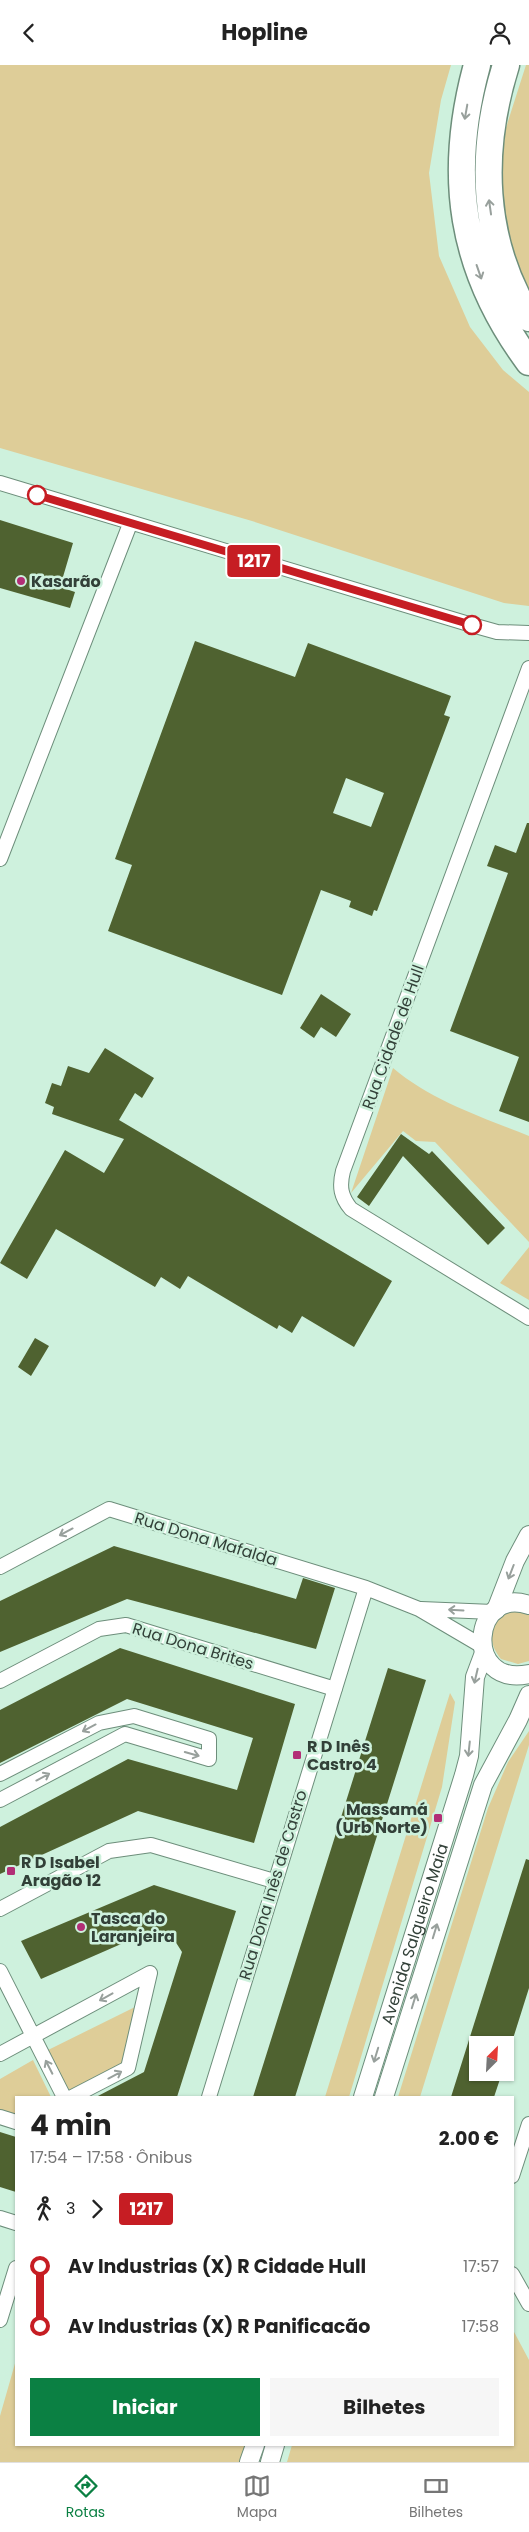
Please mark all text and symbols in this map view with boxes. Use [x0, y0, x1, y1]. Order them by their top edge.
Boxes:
text: Hopline [221, 17, 308, 48]
icon: back [15, 19, 43, 47]
icon: person [486, 19, 514, 47]
one-way arrow [460, 104, 470, 120]
one-way arrow [485, 199, 495, 215]
one-way arrow [475, 264, 485, 280]
unlabelled marker [27, 485, 47, 505]
line badge: 1217 [219, 545, 289, 577]
text: 1217 [237, 548, 271, 573]
place label: Kasarão [31, 570, 101, 593]
marker: Kasarão [15, 575, 27, 587]
unlabelled marker [462, 615, 482, 635]
street label: Rua Cidade de Hull [356, 962, 430, 1112]
street label: Rua Dona Mafalda [132, 1506, 280, 1572]
one-way arrow [58, 1527, 73, 1537]
one-way arrow [506, 1564, 515, 1579]
one-way arrow [448, 1606, 464, 1615]
street label: Rua Dona Brites [130, 1617, 256, 1675]
one-way arrow [471, 1668, 480, 1684]
one-way arrow [82, 1724, 97, 1733]
place label: R D Inês Castro 4 [307, 1735, 377, 1776]
one-way arrow [464, 1741, 474, 1757]
marker: R D Inês Castro 4 [291, 1749, 303, 1761]
one-way arrow [184, 1750, 200, 1760]
one-way arrow [35, 1772, 50, 1781]
street label: Rua Dona Inês de Castro [233, 1787, 313, 1983]
place label: Massamá (Urb Norte) [335, 1798, 428, 1839]
marker: Massamá (Urb Norte) [432, 1812, 444, 1824]
street label: Avenida Salgueiro Maia [375, 1840, 453, 2027]
place label: R D Isabel Aragão 12 [21, 1851, 101, 1892]
marker: R D Isabel Aragão 12 [5, 1865, 17, 1877]
place label: Tasca do Laranjeira [91, 1907, 175, 1948]
marker: Tasca do Laranjeira [75, 1921, 87, 1933]
one-way arrow [431, 1924, 441, 1940]
one-way arrow [100, 1992, 114, 2002]
one-way arrow [410, 1993, 419, 2009]
north arrow [469, 2036, 514, 2081]
map controls [469, 2036, 514, 2081]
one-way arrow [371, 2047, 380, 2063]
one-way arrow [44, 2060, 53, 2075]
one-way arrow [108, 2070, 123, 2080]
text: 4 min [30, 2106, 112, 2145]
text: 2.00 € [439, 2125, 499, 2152]
text: 17:54 – 17:58 · Ônibus [30, 2146, 192, 2169]
icon: walk [30, 2195, 58, 2223]
icon: forward [83, 2195, 111, 2223]
text: 1217 [129, 2196, 163, 2221]
text: 3 [66, 2197, 75, 2220]
text: Av Industrias (X) R Cidade Hull [68, 2253, 366, 2280]
text: 17:57 [463, 2255, 499, 2278]
text: Av Industrias (X) R Panificacão [68, 2313, 370, 2340]
text: 17:58 [462, 2315, 499, 2338]
button: Iniciar [30, 2378, 260, 2436]
button: Bilhetes [270, 2378, 499, 2436]
tab: Rotas [66, 2472, 105, 2523]
tab: Mapa [237, 2472, 277, 2523]
tab: Bilhetes [409, 2472, 463, 2523]

